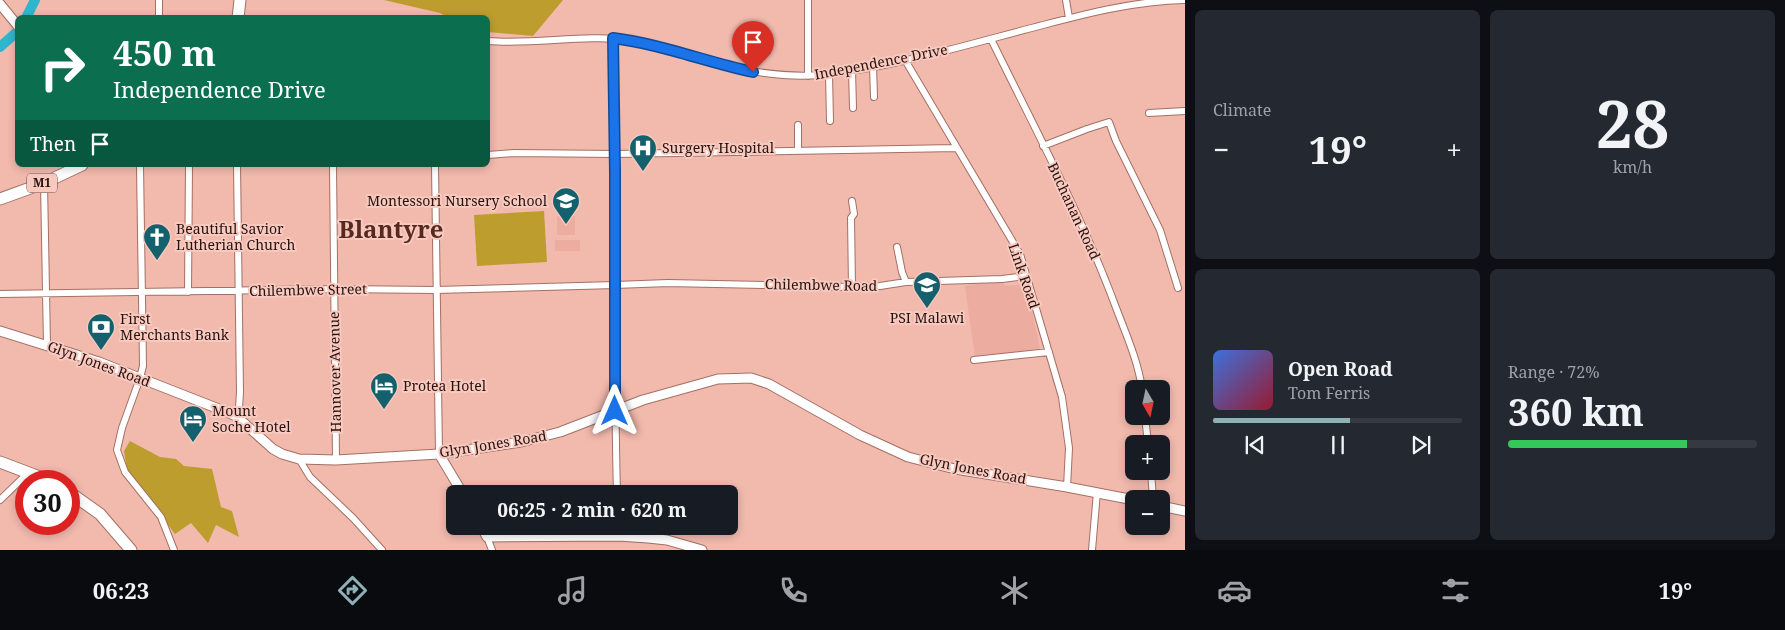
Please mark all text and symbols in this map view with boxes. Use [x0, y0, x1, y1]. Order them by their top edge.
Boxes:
pin [732, 21, 774, 72]
icon: arrive [739, 28, 767, 56]
text: 450 m [113, 29, 216, 76]
icon: right [30, 35, 95, 100]
street label: Independence Drive [813, 39, 949, 84]
text: Independence Drive [113, 74, 326, 104]
text: 28 [1596, 79, 1669, 167]
text: Climate [1213, 99, 1271, 121]
text: 19° [1309, 123, 1367, 175]
icon: arrive [86, 130, 114, 158]
text: − [1213, 130, 1229, 168]
text: + [1446, 130, 1462, 168]
text: Then [30, 131, 76, 157]
hospital icon: Surgery Hospital [628, 133, 658, 172]
place label: Surgery Hospital [662, 138, 775, 157]
text: km/h [1613, 156, 1652, 178]
street label: Buchanan Road [1044, 159, 1105, 263]
road number: M1 [27, 174, 57, 192]
school or university icon: Montessori Nursery School [551, 186, 581, 225]
place label: Montessori Nursery School [367, 191, 548, 210]
district label: Blantyre [339, 212, 443, 245]
place label: Beautiful Savior Lutherian Church [176, 219, 295, 254]
church icon: Beautiful Savior Lutherian Church [142, 222, 172, 261]
street label: Link Road [1004, 241, 1045, 311]
school or university icon: PSI Malawi [912, 270, 942, 309]
street label: Chilembwe Road [765, 274, 878, 295]
street label: Chilembwe Street [249, 279, 367, 300]
place label: PSI Malawi [890, 308, 965, 327]
place label: First Merchants Bank [120, 309, 230, 344]
street label: Hannover Avenue [324, 311, 345, 433]
bank icon: First Merchants Bank [86, 312, 116, 351]
street label: Glyn Jones Road [45, 336, 154, 391]
text: Open Road [1288, 356, 1393, 382]
text: Range · 72% [1508, 361, 1600, 383]
hotel icon: Protea Hotel [369, 371, 399, 410]
place label: Protea Hotel [403, 376, 487, 395]
north arrow [1125, 380, 1170, 425]
map controls [1125, 380, 1170, 535]
text: Tom Ferris [1288, 382, 1370, 404]
position arrow [588, 384, 640, 436]
text: 360 km [1508, 385, 1644, 437]
place label: Mount Soche Hotel [212, 401, 291, 436]
hotel icon: Mount Soche Hotel [178, 404, 208, 443]
street label: Glyn Jones Road [438, 426, 548, 461]
icon: previous [1241, 431, 1269, 459]
icon: pause [1324, 431, 1352, 459]
icon: next [1407, 431, 1435, 459]
button: + [1125, 435, 1170, 480]
street label: Glyn Jones Road [918, 449, 1028, 488]
speed limit sign: 30 [15, 470, 80, 535]
button: − [1125, 490, 1170, 535]
text: 06:25 · 2 min · 620 m [497, 497, 687, 523]
icon: directions [335, 573, 370, 608]
icon: music [555, 573, 590, 608]
icon: phone [776, 573, 811, 608]
icon: climate [997, 573, 1032, 608]
icon: car [1217, 573, 1252, 608]
icon: filters [1438, 573, 1473, 608]
text: 06:23 [93, 575, 149, 605]
text: 19° [1658, 575, 1692, 605]

